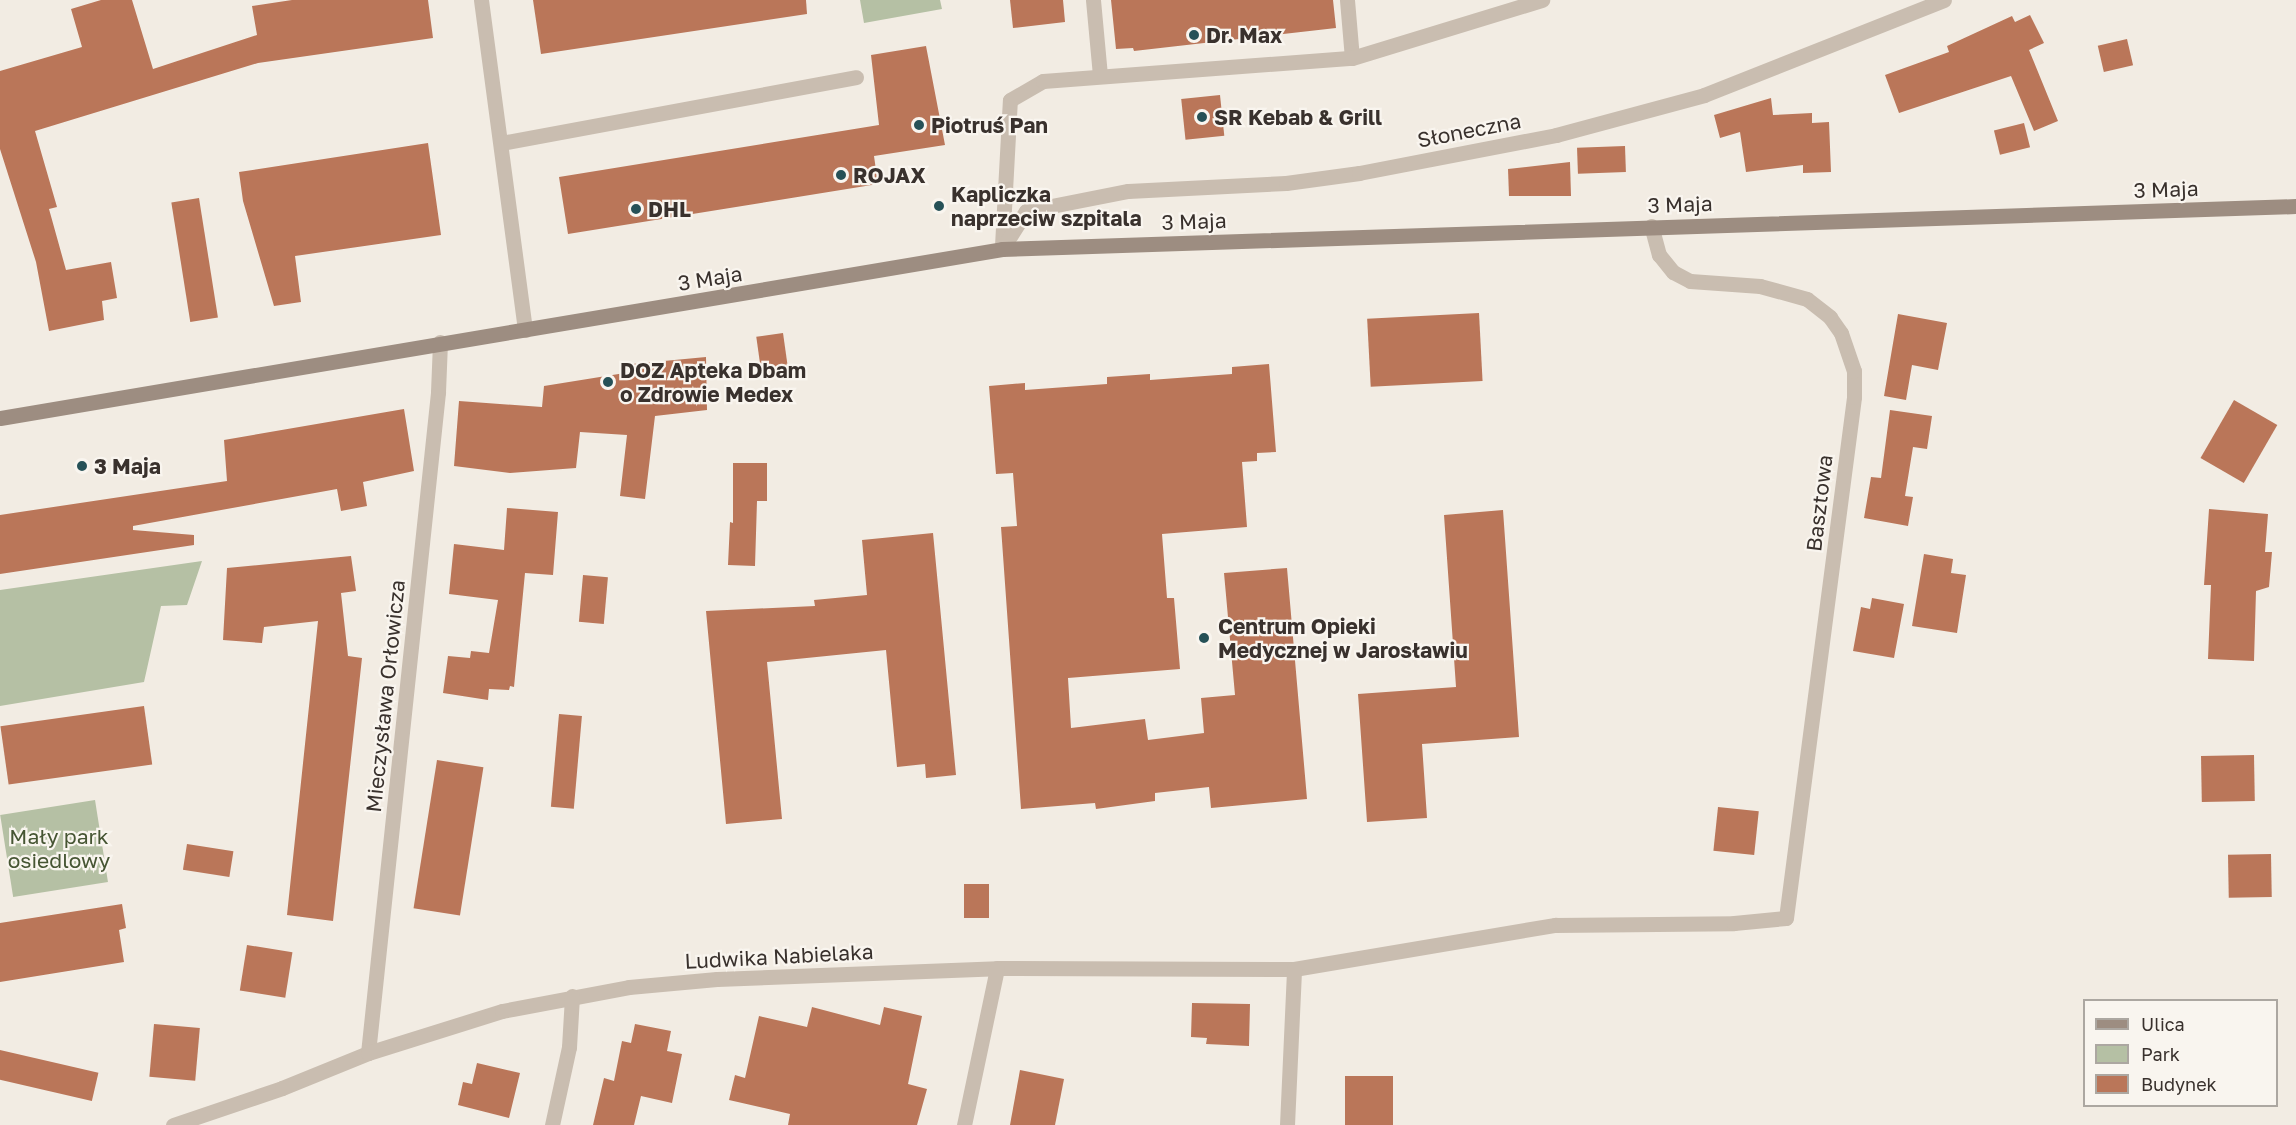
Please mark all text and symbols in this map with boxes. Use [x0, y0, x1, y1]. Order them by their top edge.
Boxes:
place label: Dr. Max [1206, 22, 1282, 48]
marker: Dr. Max [1187, 28, 1201, 42]
place label: SR Kebab & Grill [1214, 104, 1382, 130]
street label: Słoneczna [1415, 108, 1523, 152]
marker: SR Kebab & Grill [1195, 110, 1209, 124]
place label: Piotruś Pan [931, 112, 1048, 138]
marker: Piotruś Pan [912, 118, 926, 132]
place label: ROJAX [853, 162, 926, 188]
marker: ROJAX [834, 168, 848, 182]
street label: 3 Maja [2133, 175, 2199, 203]
place label: Kapliczka naprzeciw szpitala [951, 181, 1142, 231]
street label: 3 Maja [1647, 190, 1713, 218]
place label: DHL [648, 196, 691, 222]
marker: Kapliczka naprzeciw szpitala [932, 199, 946, 213]
marker: DHL [629, 202, 643, 216]
street label: 3 Maja [1161, 207, 1227, 235]
street label: 3 Maja [676, 260, 744, 296]
place label: DOZ Apteka Dbam o Zdrowie Medex [620, 357, 806, 407]
marker: DOZ Apteka Dbam o Zdrowie Medex [601, 375, 615, 389]
place label: 3 Maja [94, 453, 161, 479]
street label: Basztowa [1801, 453, 1837, 553]
marker: 3 Maja [75, 459, 89, 473]
street label: Mieczysława Orłowicza [360, 578, 410, 814]
place label: Centrum Opieki Medycznej w Jarosławiu [1218, 613, 1468, 663]
marker: Centrum Opieki Medycznej w Jarosławiu [1195, 629, 1213, 647]
park label: Mały park osiedlowy [8, 823, 110, 873]
street label: Ludwika Nabielaka [684, 938, 874, 974]
legend [2083, 999, 2278, 1107]
text: Ulica [2141, 1013, 2185, 1035]
text: Park [2141, 1043, 2180, 1065]
text: Budynek [2141, 1073, 2217, 1095]

